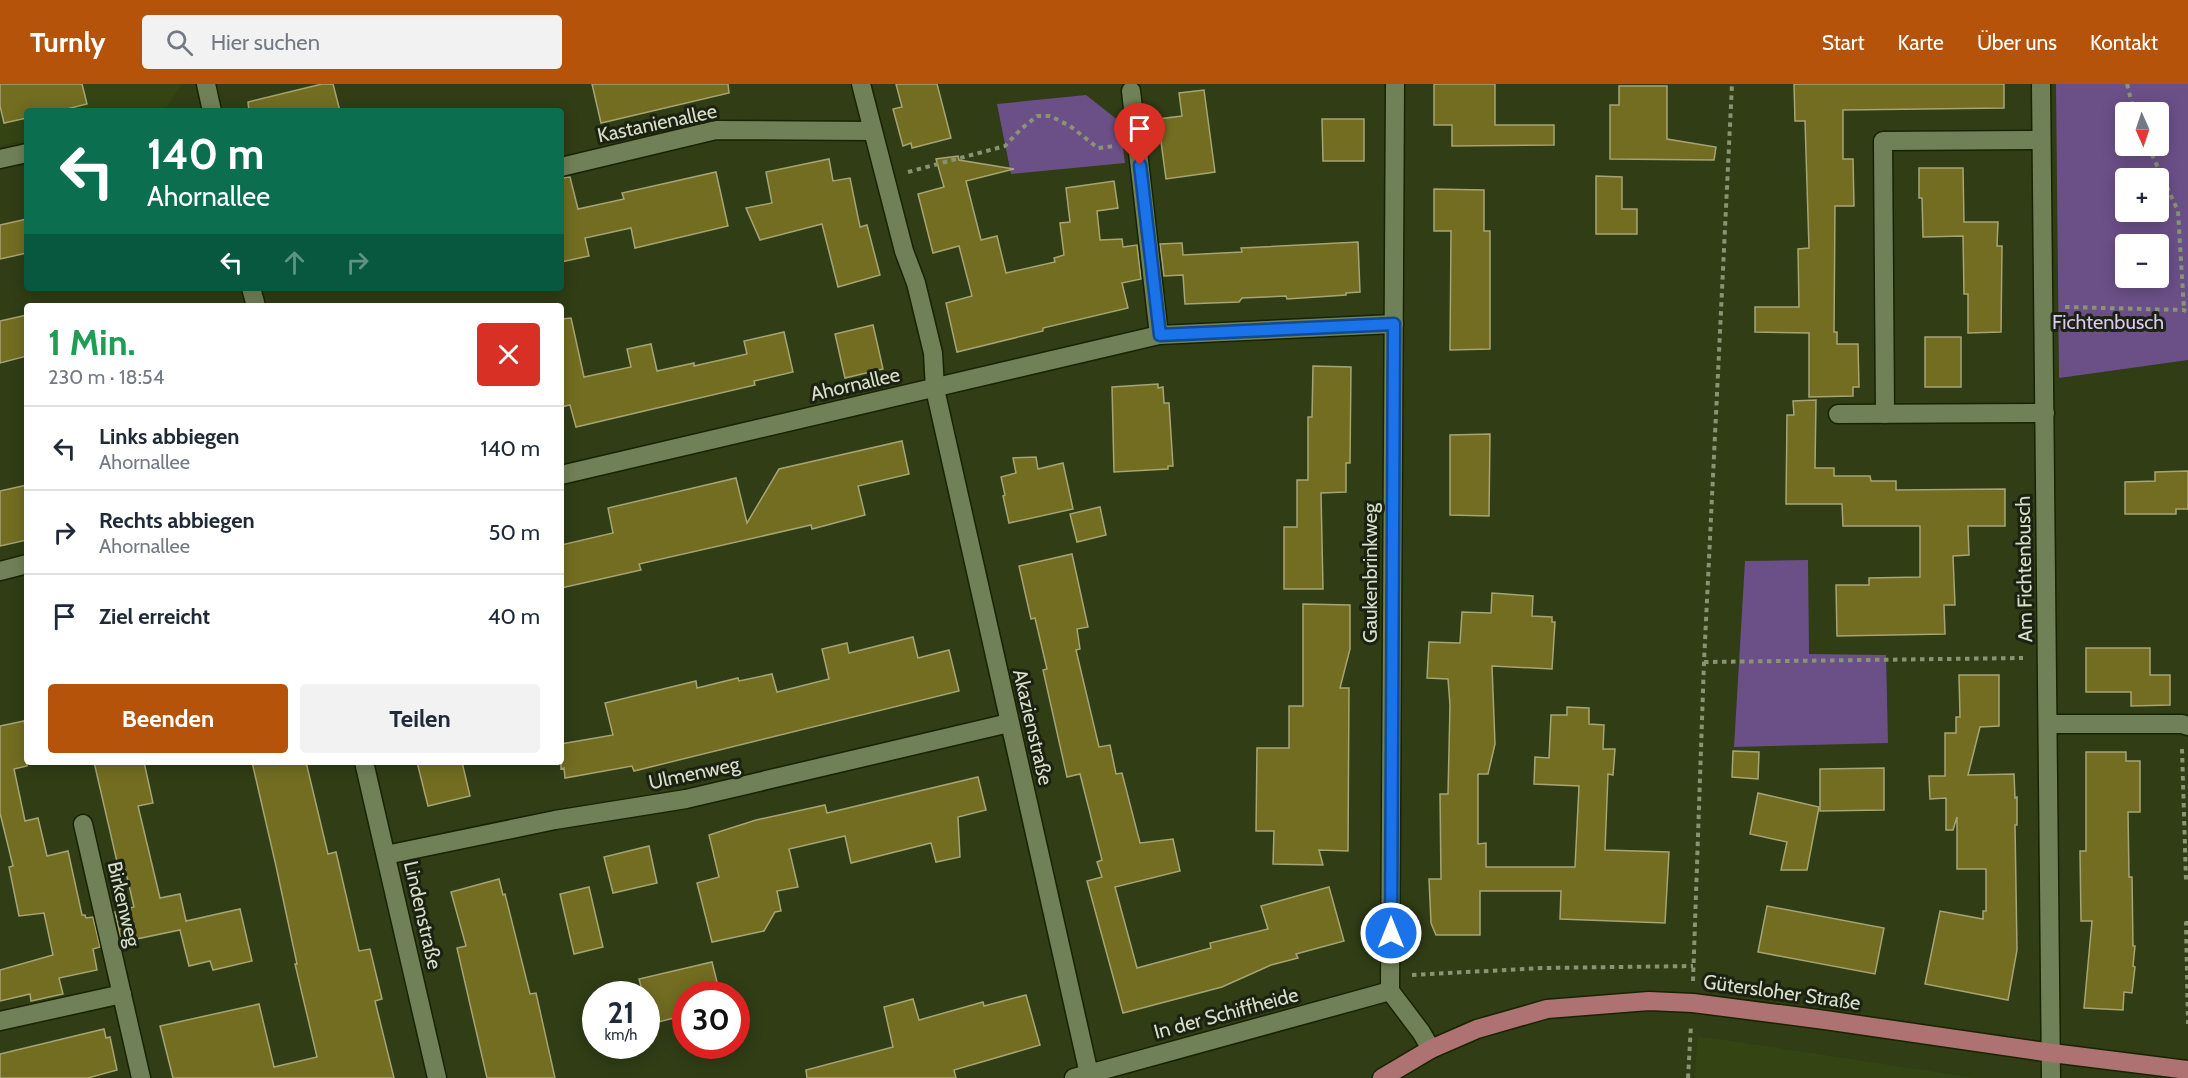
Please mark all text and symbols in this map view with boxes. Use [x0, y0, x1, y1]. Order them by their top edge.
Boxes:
search box [142, 15, 562, 69]
text: Turnly [30, 25, 106, 59]
icon: search [163, 26, 196, 59]
text: Hier suchen [211, 29, 320, 56]
text: Start [1822, 30, 1865, 55]
text: Karte [1898, 30, 1944, 55]
text: Über uns [1977, 30, 2057, 55]
text: Kontakt [2090, 30, 2158, 55]
street label: Kastanienallee [595, 99, 719, 147]
north arrow [2115, 102, 2169, 156]
map controls [2115, 102, 2169, 288]
pin [1114, 103, 1165, 165]
icon: arrive [1123, 112, 1156, 145]
text: 140 m [147, 128, 264, 180]
icon: left [48, 132, 126, 210]
button: + [2115, 168, 2169, 222]
text: Ahornallee [147, 180, 270, 213]
button: − [2115, 234, 2169, 288]
icon: left [215, 246, 248, 279]
icon: ahead [278, 246, 311, 279]
icon: right [341, 246, 374, 279]
park label: Fichtenbusch [2052, 310, 2164, 334]
text: 1 Min. [48, 320, 136, 364]
button: close [477, 323, 540, 386]
street label: Ahornallee [808, 362, 902, 406]
text: 230 m · 18:54 [48, 365, 164, 389]
text: Links abbiegen [99, 423, 239, 450]
icon: left [48, 432, 81, 465]
text: 140 m [481, 435, 540, 462]
text: Ahornallee [99, 450, 190, 474]
street label: Am Fichtenbusch [2011, 496, 2037, 642]
street label: Gaukenbrinkweg [1358, 502, 1382, 643]
text: Rechts abbiegen [99, 507, 255, 534]
icon: right [48, 516, 81, 549]
text: 50 m [488, 519, 540, 546]
text: Ahornallee [99, 534, 190, 558]
icon: arrive [48, 600, 81, 633]
text: Ziel erreicht [99, 603, 210, 630]
text: 40 m [488, 603, 540, 630]
street label: Akazienstraße [1008, 667, 1058, 787]
button: Beenden [48, 684, 288, 753]
button: Teilen [300, 684, 540, 753]
street label: Ulmenweg [646, 751, 743, 794]
street label: Lindenstraße [399, 858, 447, 972]
street label: Birkenweg [103, 859, 146, 950]
position arrow [1359, 901, 1423, 965]
street label: Gütersloher Straße [1702, 969, 1862, 1015]
speed limit sign: 30 [672, 981, 750, 1059]
street label: In der Schiffheide [1151, 982, 1301, 1044]
text: 21 [608, 994, 634, 1031]
text: km/h [605, 1026, 637, 1044]

